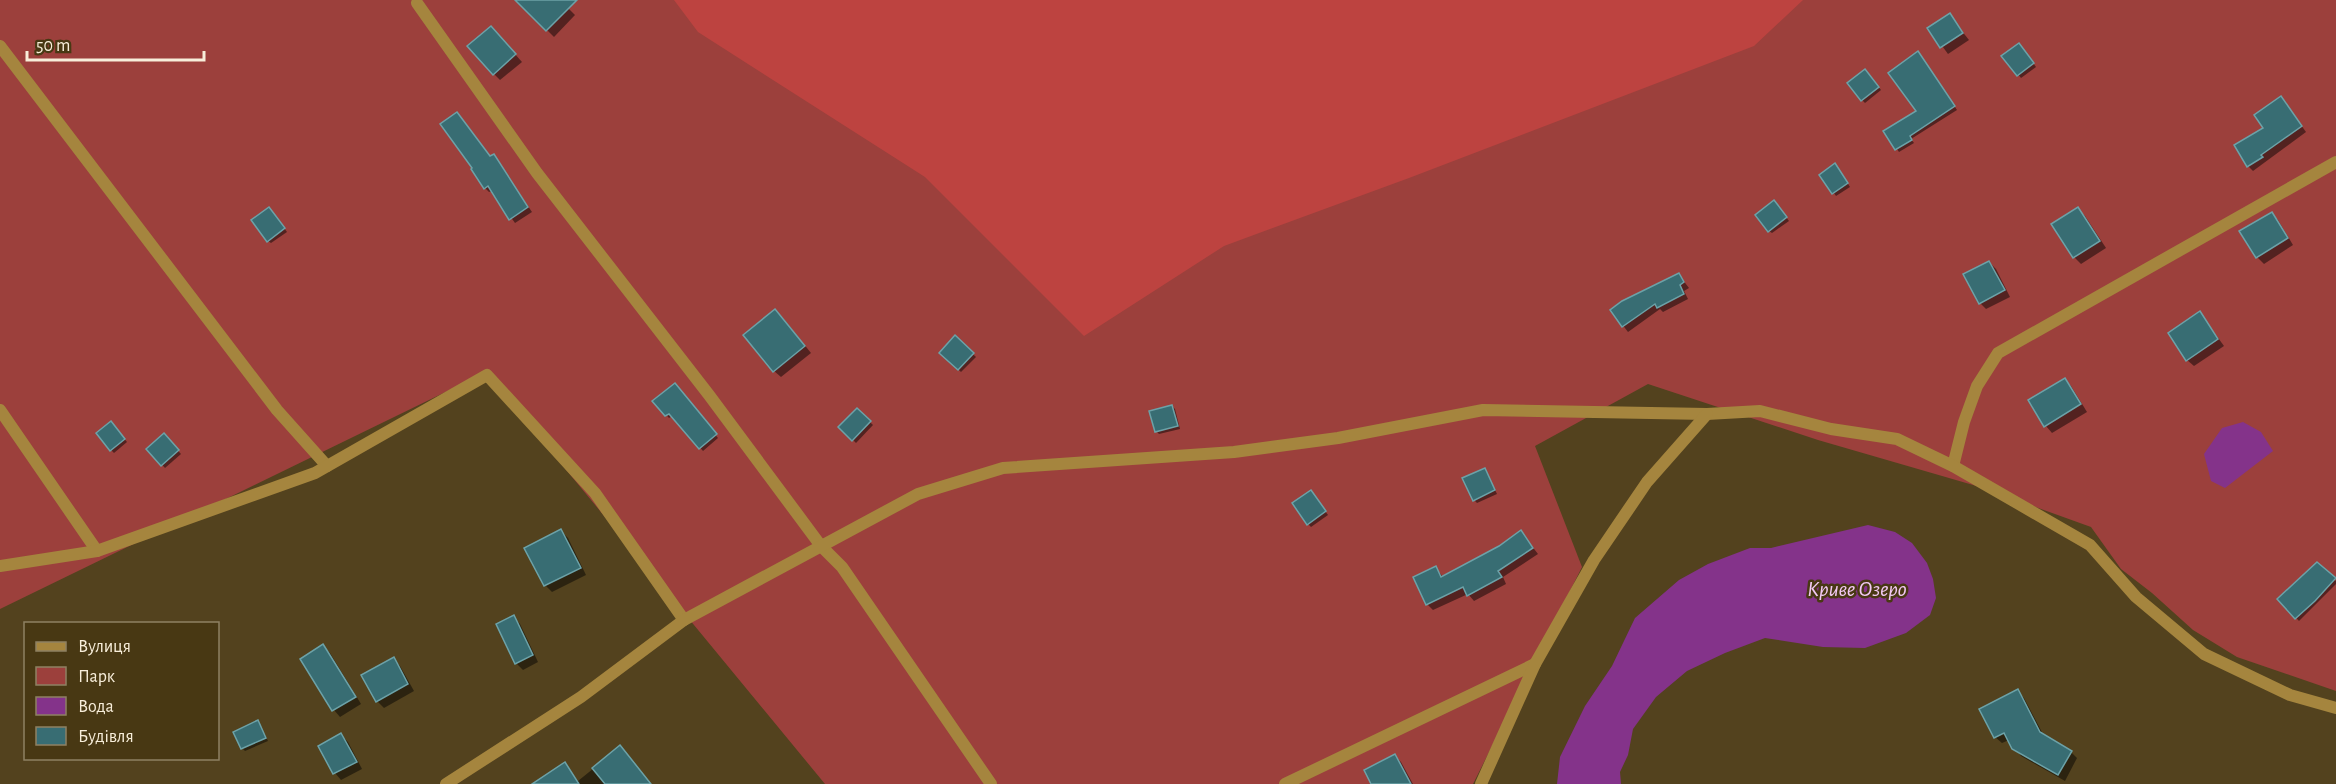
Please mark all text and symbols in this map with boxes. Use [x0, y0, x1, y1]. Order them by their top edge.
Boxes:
scale bar [27, 24, 204, 62]
text: 50 m [36, 37, 70, 55]
water label: Криве Озеро [1807, 578, 1907, 601]
legend [24, 622, 219, 760]
text: Вулиця [78, 638, 131, 656]
text: Парк [78, 668, 116, 686]
text: Вода [78, 698, 114, 716]
text: Будівля [78, 728, 134, 746]

